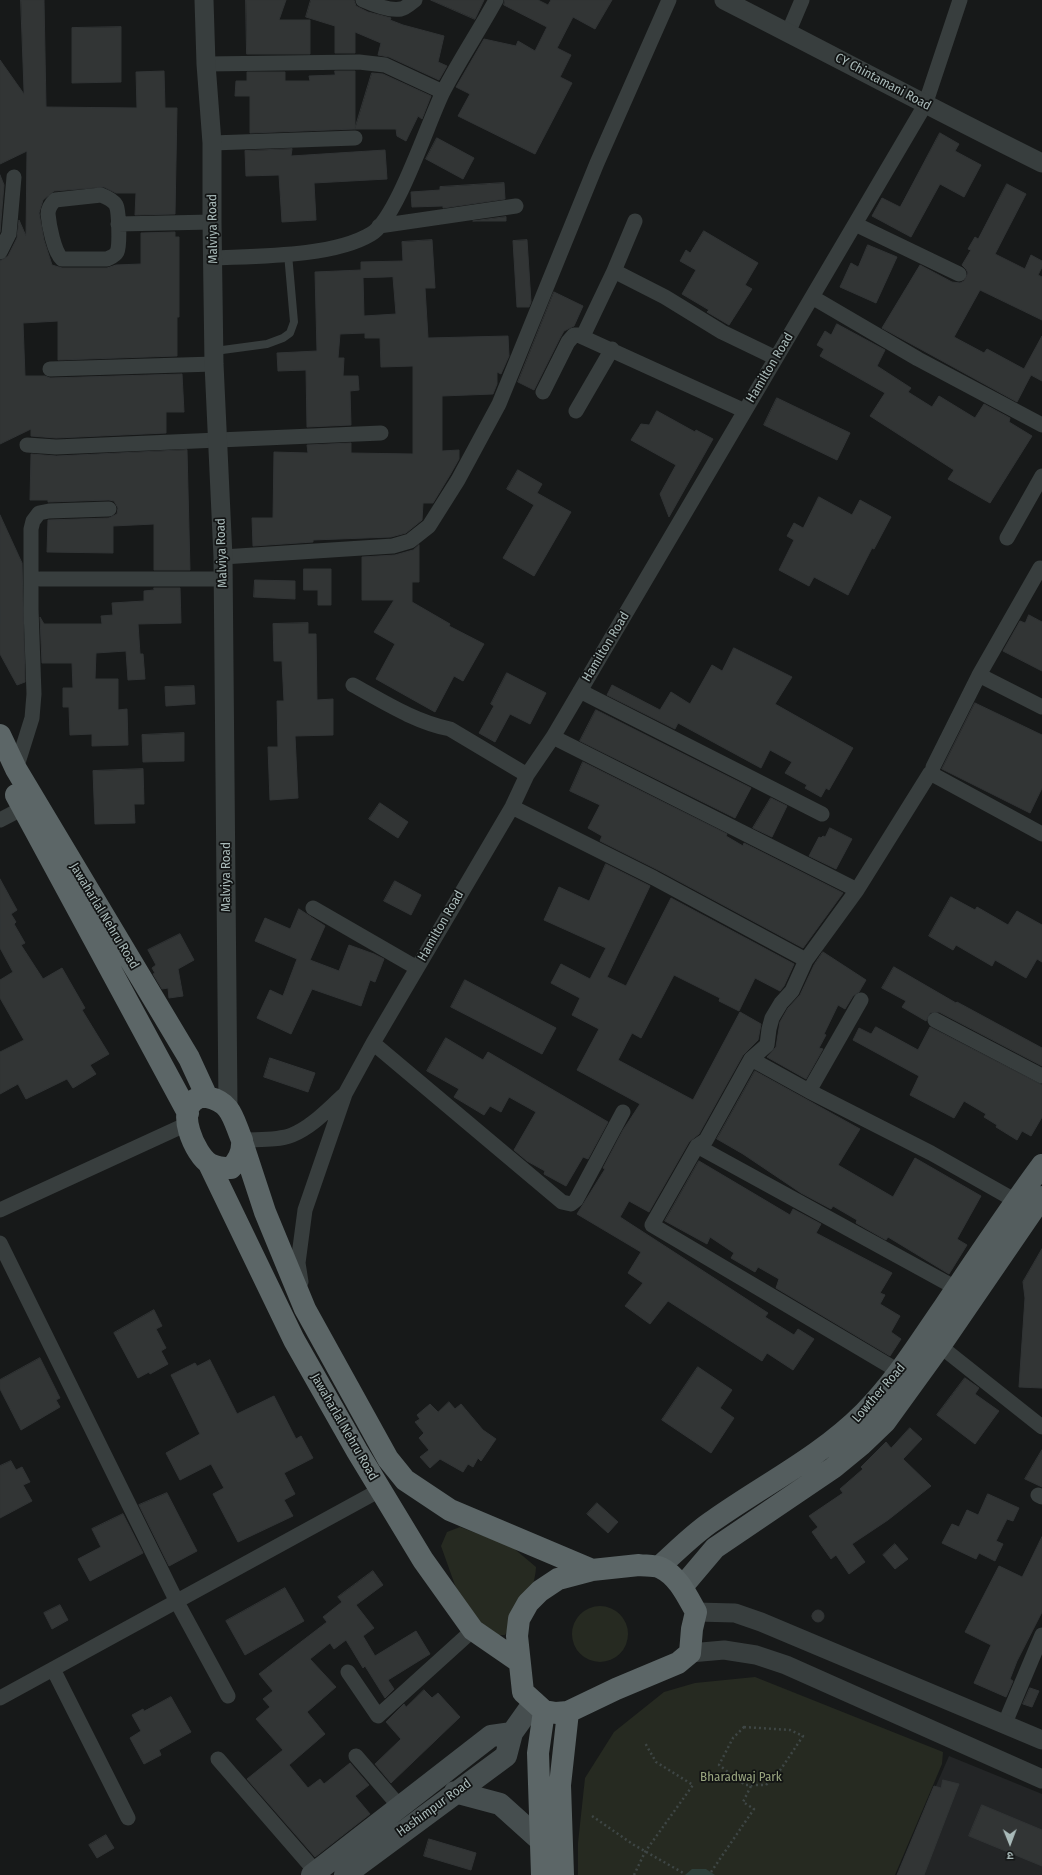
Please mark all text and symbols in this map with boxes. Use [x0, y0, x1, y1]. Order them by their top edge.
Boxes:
street label: CY Chintamani Road [832, 50, 934, 114]
street label: Malviya Road [205, 194, 221, 264]
street label: Hamilton Road [743, 330, 797, 406]
street label: Malviya Road [213, 518, 231, 588]
street label: Hamilton Road [579, 609, 633, 685]
street label: Malviya Road [218, 842, 234, 912]
street label: Jawaharlal Nehru Road [66, 860, 142, 972]
street label: Hamilton Road [415, 888, 467, 964]
street label: Lowther Road [849, 1360, 909, 1426]
street label: Jawaharlal Nehru Road [307, 1371, 381, 1483]
park label: Bharadwaj Park [700, 1769, 782, 1785]
street label: Hashimpur Road [394, 1776, 474, 1840]
north arrow [990, 1823, 1030, 1863]
text: उ [1007, 1849, 1014, 1862]

